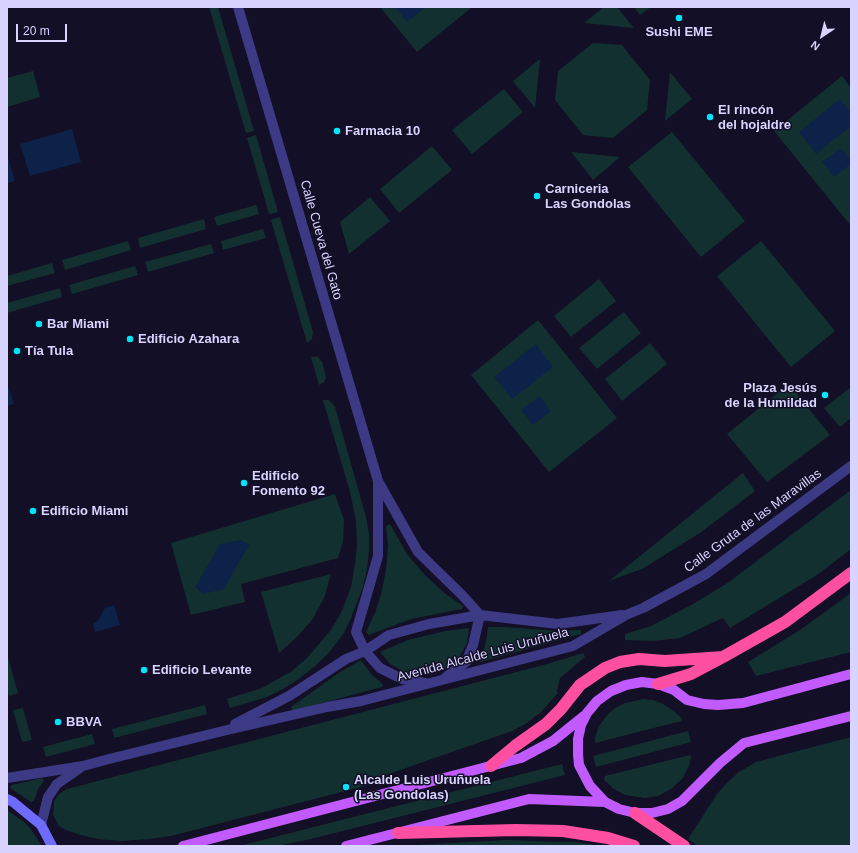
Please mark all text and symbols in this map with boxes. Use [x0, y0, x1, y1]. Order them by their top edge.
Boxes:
marker: Sushi EME [674, 13, 684, 23]
scale bar [18, 16, 69, 42]
north arrow [802, 16, 842, 56]
text: 20 m [23, 24, 50, 38]
place label: Sushi EME [645, 24, 713, 40]
text: N [808, 39, 822, 53]
place label: El rincón del hojaldre [718, 102, 791, 133]
marker: El rincón del hojaldre [705, 112, 715, 122]
place label: Farmacia 10 [345, 123, 420, 139]
marker: Farmacia 10 [332, 126, 342, 136]
street label: Calle Cueva del Gato [296, 178, 346, 302]
place label: Carniceria Las Gondolas [545, 181, 631, 212]
marker: Carniceria Las Gondolas [532, 191, 542, 201]
place label: Bar Miami [47, 316, 109, 332]
marker: Bar Miami [34, 319, 44, 329]
place label: Edificio Azahara [138, 331, 239, 347]
marker: Edificio Azahara [125, 334, 135, 344]
place label: Tía Tula [25, 343, 73, 359]
marker: Tía Tula [12, 346, 22, 356]
place label: Plaza Jesús de la Humildad [725, 380, 817, 411]
marker: Plaza Jesús de la Humildad [820, 390, 830, 400]
street label: Calle Gruta de las Maravillas [681, 466, 825, 576]
place label: Edificio Fomento 92 [252, 468, 325, 499]
marker: Edificio Fomento 92 [239, 478, 249, 488]
place label: Edificio Miami [41, 503, 128, 519]
marker: Edificio Miami [28, 506, 38, 516]
street label: Avenida Alcalde Luis Uruñuela [396, 625, 570, 685]
place label: Edificio Levante [152, 662, 252, 678]
marker: Edificio Levante [139, 665, 149, 675]
place label: BBVA [66, 714, 102, 730]
marker: BBVA [53, 717, 63, 727]
place label: Alcalde Luis Uruñuela (Las Gondolas) [354, 772, 491, 803]
marker: Alcalde Luis Uruñuela (Las Gondolas) [341, 782, 351, 792]

